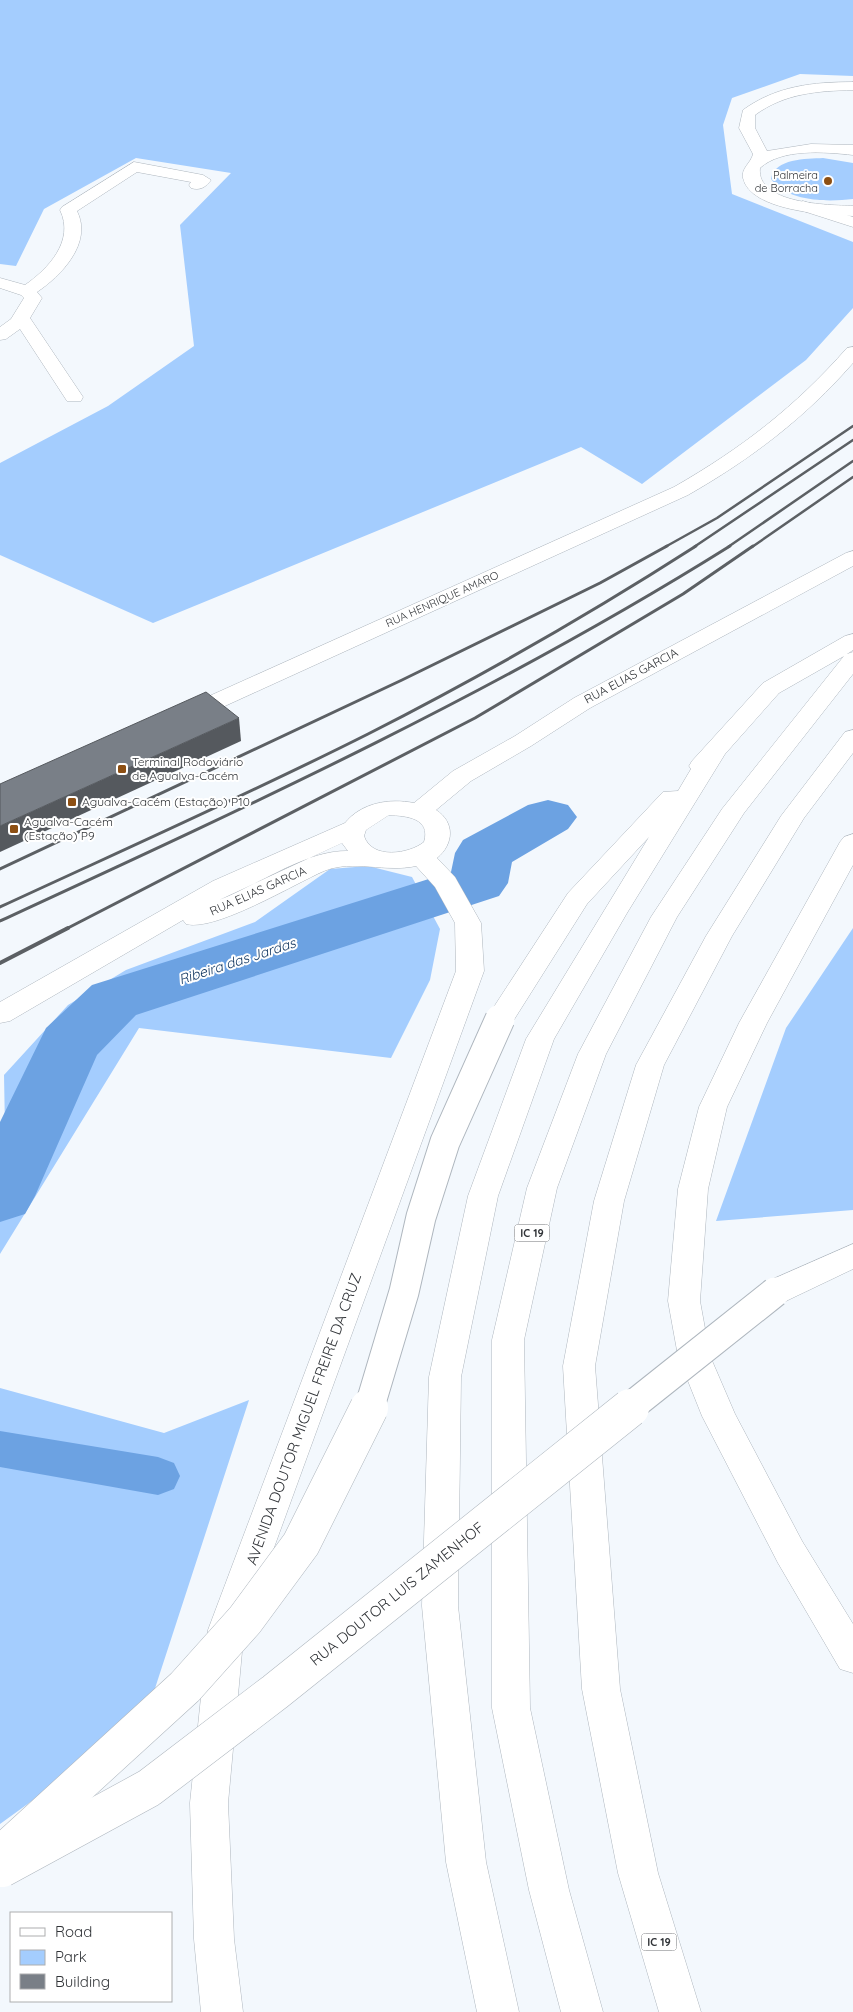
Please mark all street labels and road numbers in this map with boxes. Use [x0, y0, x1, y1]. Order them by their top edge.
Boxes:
street label: RUA HENRIQUE AMARO [383, 568, 501, 630]
street label: RUA ELIAS GARCIA [581, 644, 680, 707]
street label: RUA ELIAS GARCIA [207, 862, 309, 919]
road number: IC 19 [514, 1224, 550, 1242]
street label: AVENIDA DOUTOR MIGUEL FREIRE DA CRUZ [242, 1270, 365, 1567]
street label: RUA DOUTOR LUIS ZAMENHOF [306, 1518, 488, 1670]
road number: IC 19 [642, 1934, 676, 1950]

